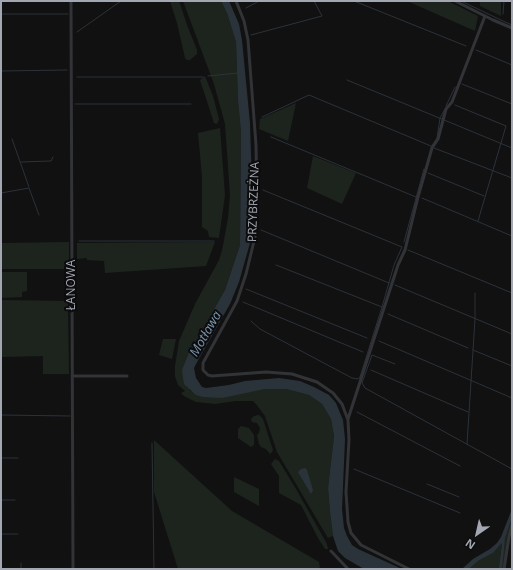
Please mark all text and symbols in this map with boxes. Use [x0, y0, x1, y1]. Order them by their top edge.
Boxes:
street label: PRZYBRZEŻNA [245, 162, 263, 242]
street label: ŁANOWA [65, 260, 79, 310]
water label: Motława [187, 309, 225, 359]
north arrow [457, 514, 497, 554]
text: N [462, 536, 478, 553]

